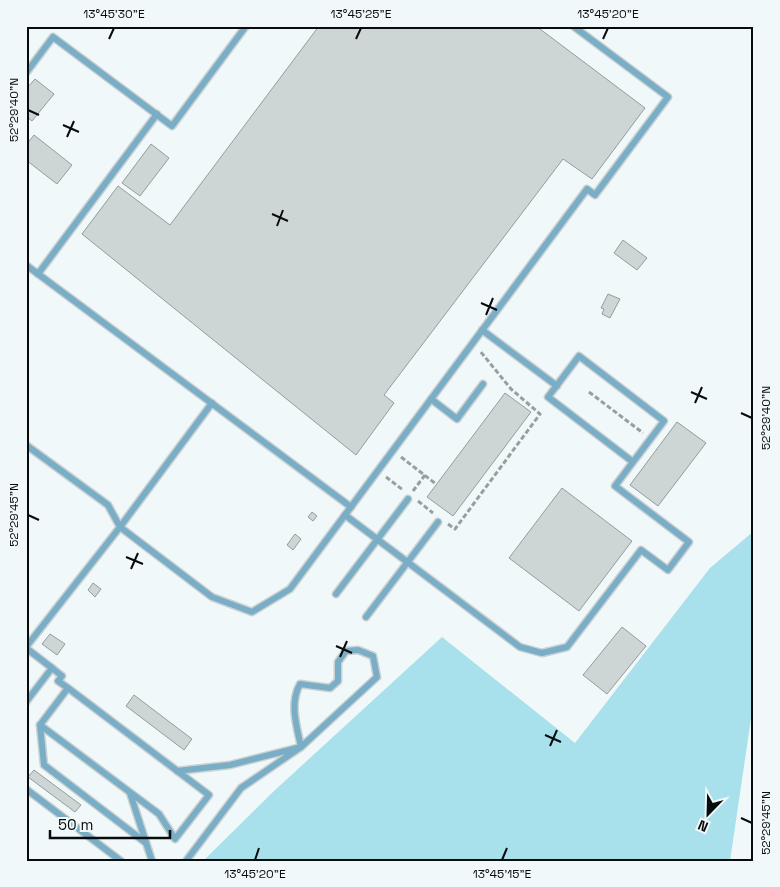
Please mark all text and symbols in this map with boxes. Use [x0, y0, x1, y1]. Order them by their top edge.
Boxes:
text: 13°45'30"E [83, 6, 145, 22]
text: 13°45'25"E [331, 6, 392, 22]
text: 13°45'20"E [577, 6, 639, 22]
text: 52°29'40"N [6, 78, 22, 142]
text: 52°29'40"N [758, 386, 774, 450]
text: 52°29'45"N [6, 483, 22, 547]
north arrow [682, 790, 732, 840]
text: 52°29'45"N [758, 791, 774, 855]
scale bar [50, 807, 170, 839]
text: 50 m [58, 815, 93, 834]
text: N [695, 816, 711, 836]
text: 13°45'20"E [224, 866, 286, 882]
text: 13°45'15"E [473, 866, 532, 882]

